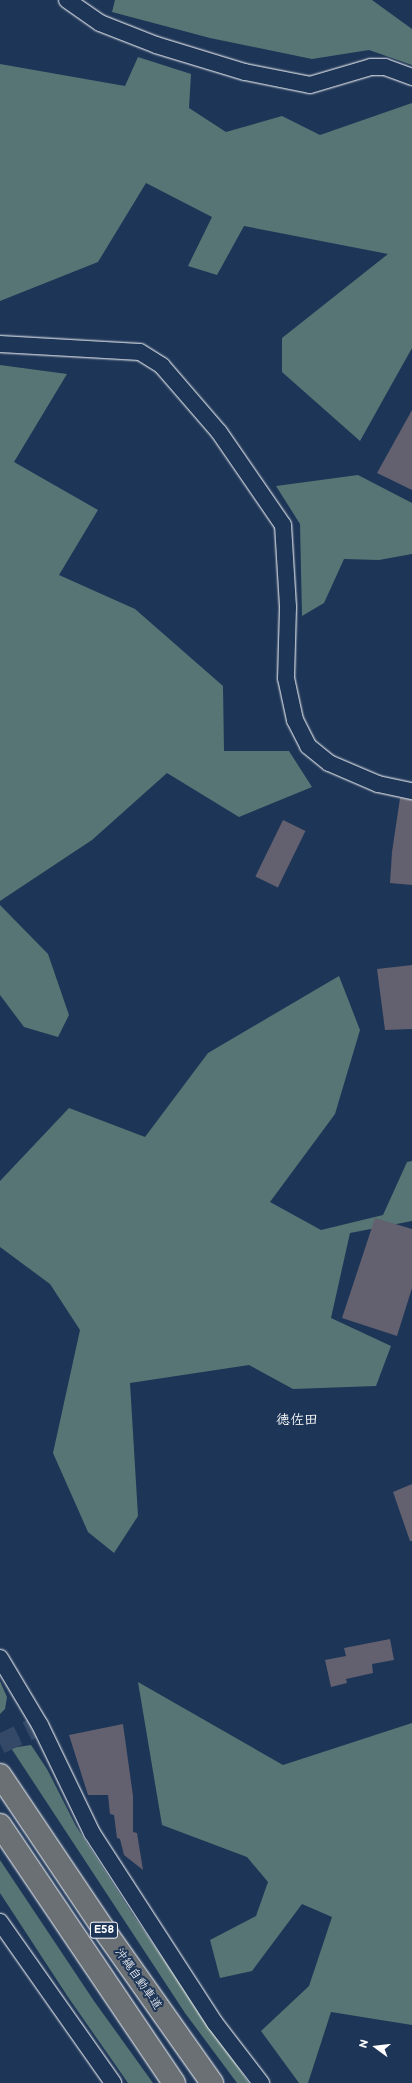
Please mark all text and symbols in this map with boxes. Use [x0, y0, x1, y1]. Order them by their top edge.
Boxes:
district label: 徳佐田 [276, 1412, 318, 1428]
road number: E58 [89, 1921, 119, 1939]
street label: 沖縄自動車道 [111, 1945, 165, 2013]
north arrow [356, 2027, 396, 2067]
text: N [357, 2038, 371, 2049]

